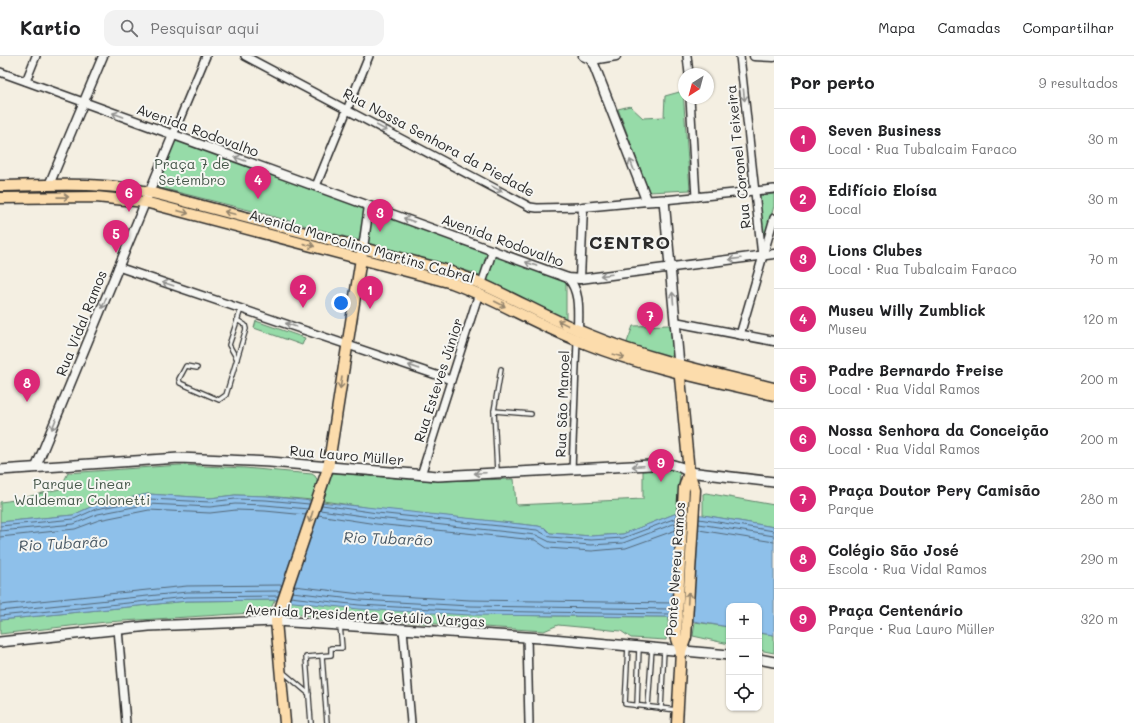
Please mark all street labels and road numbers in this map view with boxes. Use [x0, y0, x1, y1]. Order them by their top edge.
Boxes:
street label: Rua Nossa Senhora da Piedade [340, 83, 538, 201]
street label: Rua Coronel Teixeira [721, 84, 755, 230]
street label: Avenida Rodovalho [134, 99, 262, 161]
street label: Avenida Marcolino Martins Cabral [247, 205, 477, 287]
street label: Avenida Rodovalho [439, 209, 567, 271]
street label: Rua Vidal Ramos [51, 267, 111, 379]
street label: Rua Esteves Júnior [409, 315, 467, 445]
street label: Rua São Manoel [551, 350, 573, 458]
street label: Rua Lauro Müller [289, 441, 405, 469]
street label: Ponte Nereu Ramos [661, 501, 689, 637]
street label: Avenida Presidente Getúlio Vargas [245, 599, 485, 631]

